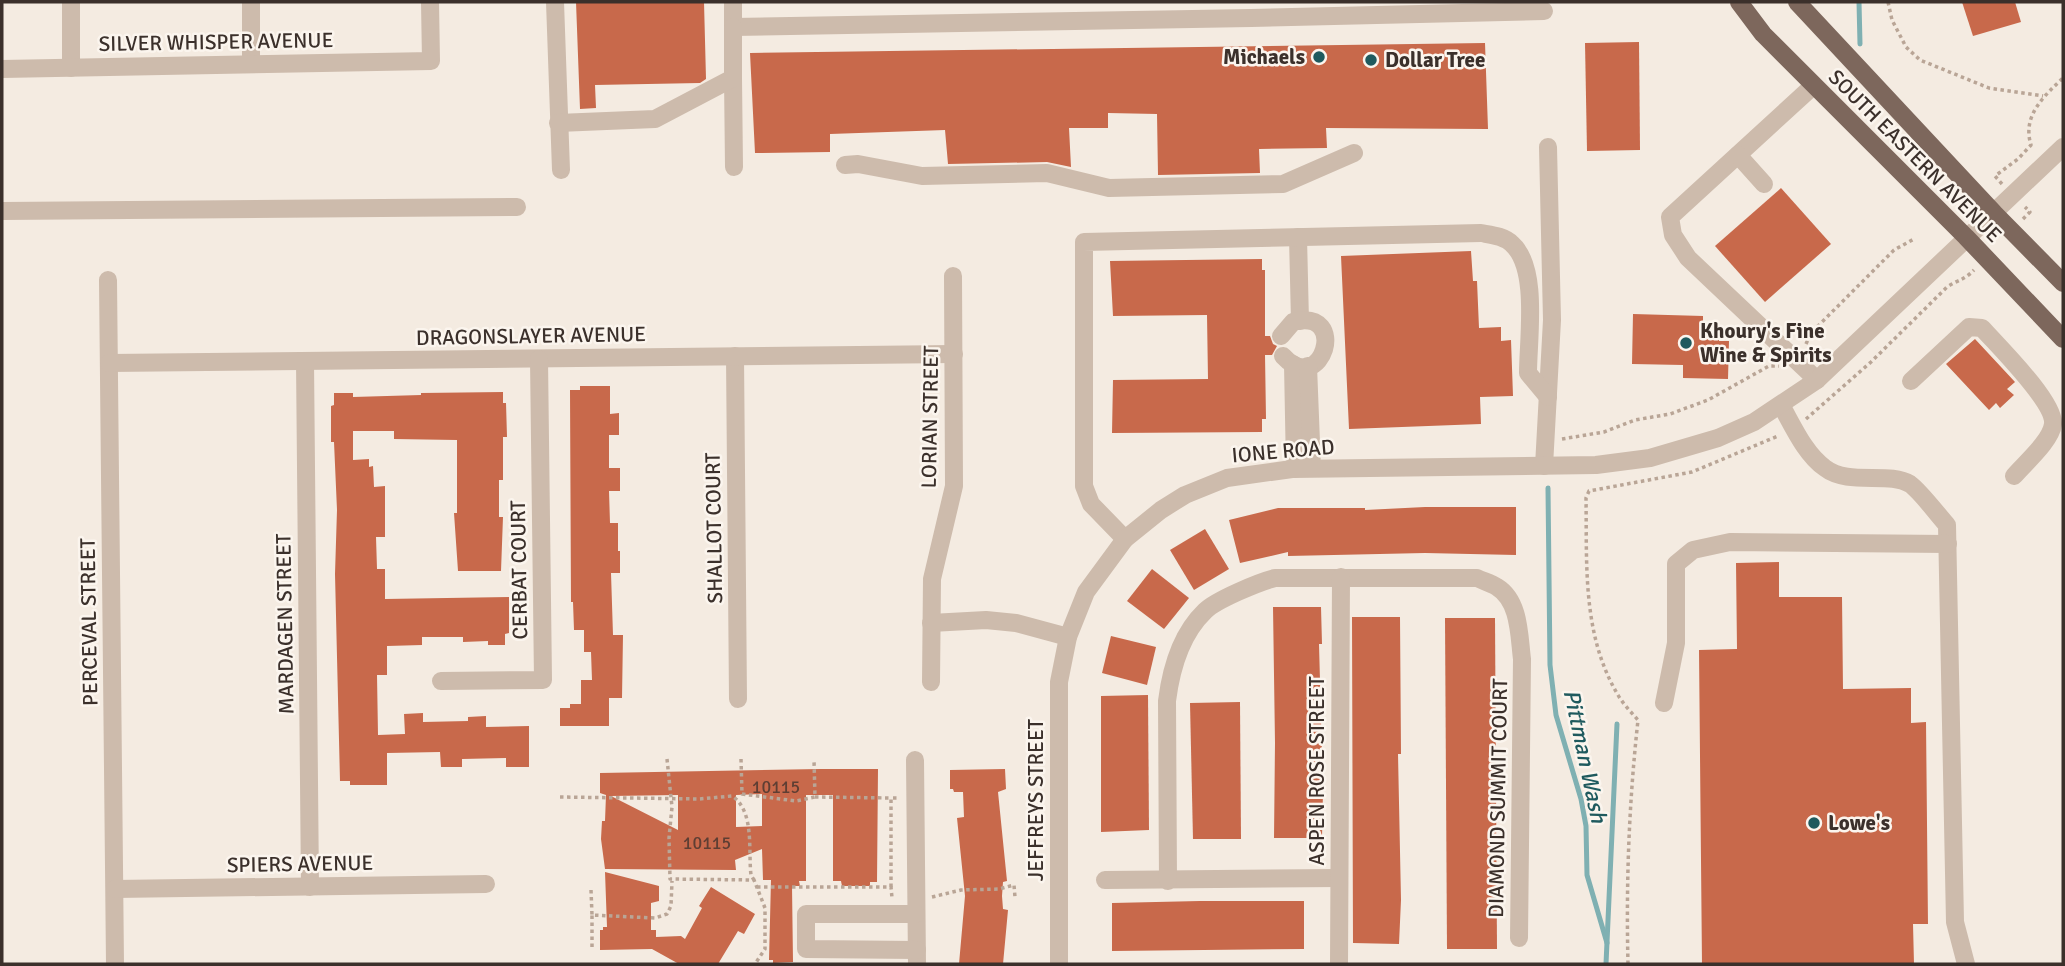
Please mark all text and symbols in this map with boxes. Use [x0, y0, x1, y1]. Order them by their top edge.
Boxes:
street label: SILVER WHISPER AVENUE [98, 27, 334, 57]
place label: Michaels [1223, 44, 1305, 70]
place label: Dollar Tree [1385, 47, 1485, 73]
marker: Michaels [1311, 49, 1327, 65]
marker: Dollar Tree [1363, 52, 1379, 68]
street label: SOUTH EASTERN AVENUE [1823, 64, 2007, 248]
place label: Khoury's Fine Wine & Spirits [1700, 318, 1831, 368]
street label: DRAGONSLAYER AVENUE [416, 321, 646, 351]
marker: Khoury's Fine Wine & Spirits [1678, 335, 1694, 351]
street label: LORIAN STREET [916, 345, 944, 489]
street label: IONE ROAD [1231, 434, 1335, 468]
street label: SHALLOT COURT [700, 452, 728, 604]
street label: CERBAT COURT [505, 499, 533, 640]
street label: MARDAGEN STREET [270, 533, 300, 715]
street label: PERCEVAL STREET [75, 537, 103, 706]
street label: ASPEN ROSE STREET [1304, 676, 1330, 866]
street label: DIAMOND SUMMIT COURT [1483, 677, 1513, 918]
water label: Pittman Wash [1557, 687, 1614, 827]
street label: JEFFREYS STREET [1023, 718, 1049, 881]
house number: 10115 [752, 776, 800, 798]
place label: Lowe's [1828, 810, 1890, 836]
marker: Lowe's [1806, 815, 1822, 831]
house number: 10115 [683, 832, 731, 854]
street label: SPIERS AVENUE [227, 850, 373, 878]

